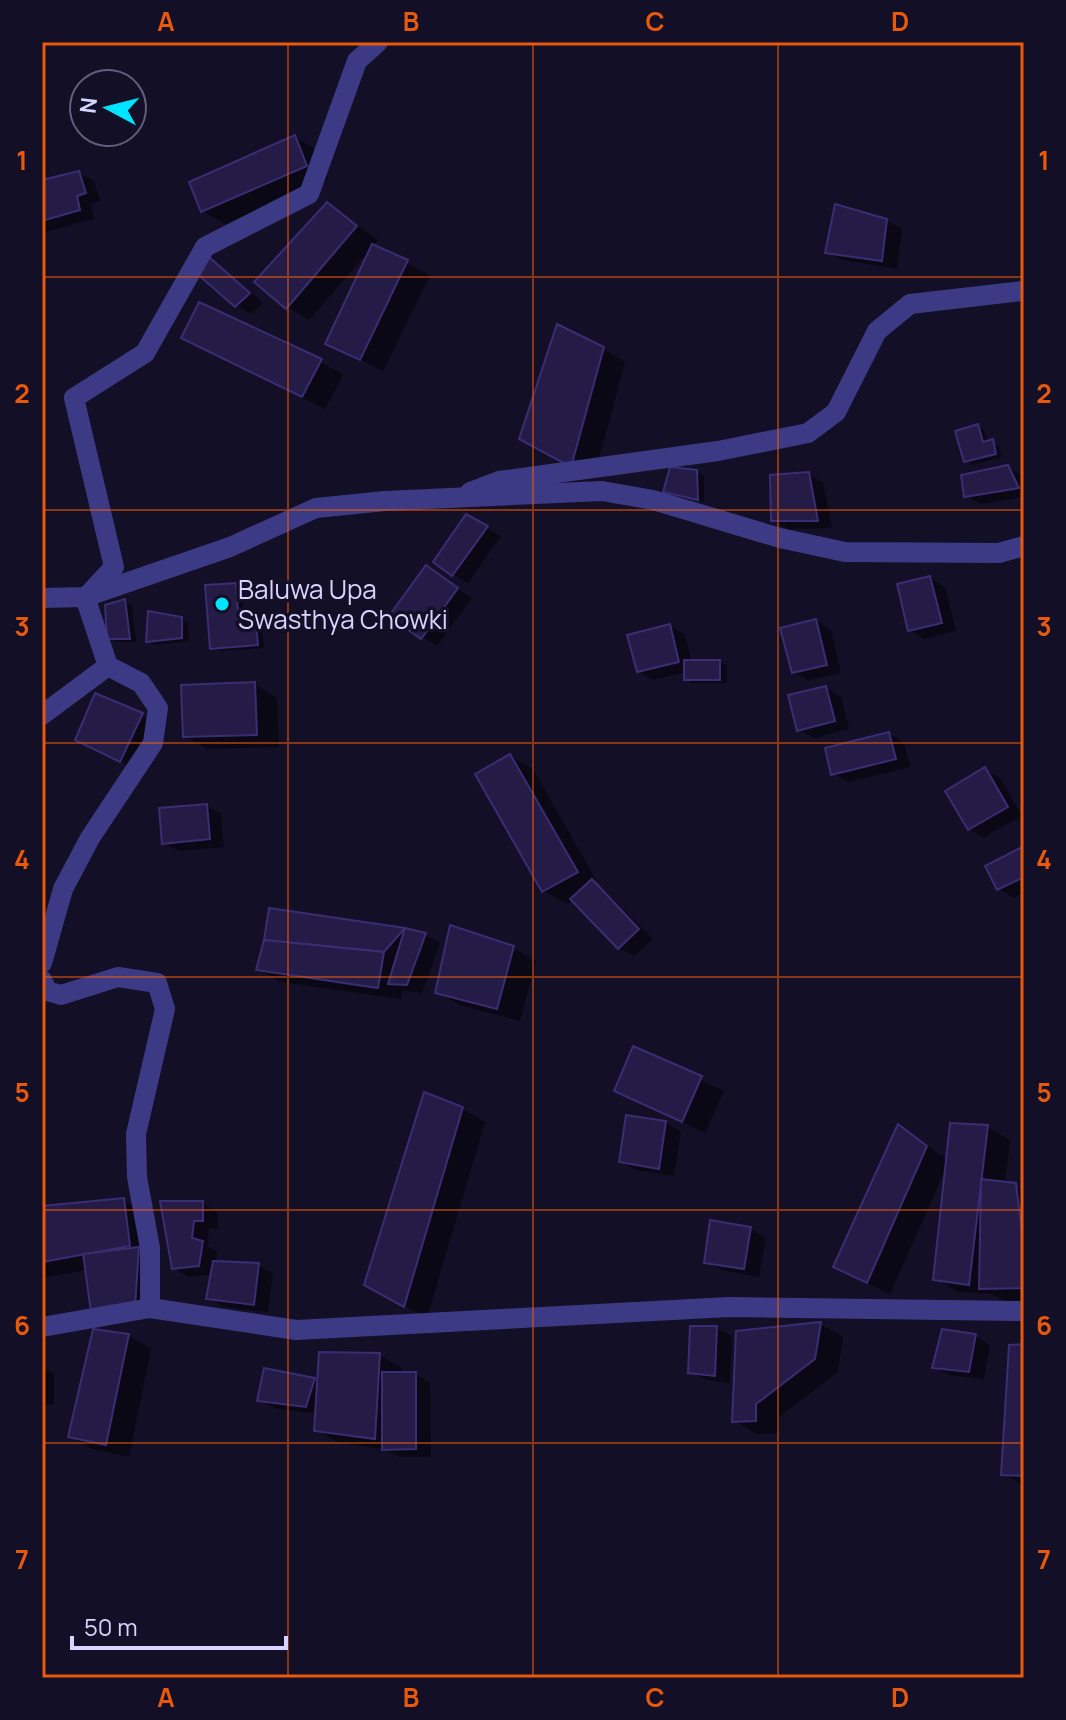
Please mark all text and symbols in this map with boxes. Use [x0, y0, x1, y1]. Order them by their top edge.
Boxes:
text: A [157, 3, 175, 39]
text: B [403, 3, 419, 39]
text: C [645, 3, 665, 39]
text: D [891, 3, 909, 39]
north arrow [68, 68, 148, 148]
text: N [72, 96, 104, 115]
text: 1 [16, 142, 28, 178]
text: 1 [1038, 142, 1050, 178]
text: 2 [14, 375, 30, 411]
text: 2 [1036, 375, 1052, 411]
place label: Baluwa Upa Swasthya Chowki [238, 571, 448, 637]
marker: Baluwa Upa Swasthya Chowki [213, 595, 231, 613]
text: 3 [14, 608, 30, 644]
text: 3 [1036, 608, 1052, 644]
text: 4 [14, 841, 30, 877]
text: 4 [1036, 841, 1052, 877]
text: 5 [14, 1074, 30, 1110]
text: 5 [1036, 1074, 1052, 1110]
text: 6 [14, 1307, 30, 1343]
text: 6 [1036, 1307, 1052, 1343]
text: 7 [15, 1541, 29, 1577]
text: 7 [1037, 1541, 1051, 1577]
scale bar [72, 1600, 286, 1650]
text: 50 m [84, 1610, 138, 1643]
text: A [157, 1679, 175, 1715]
text: B [403, 1679, 419, 1715]
text: C [645, 1679, 665, 1715]
text: D [891, 1679, 909, 1715]

